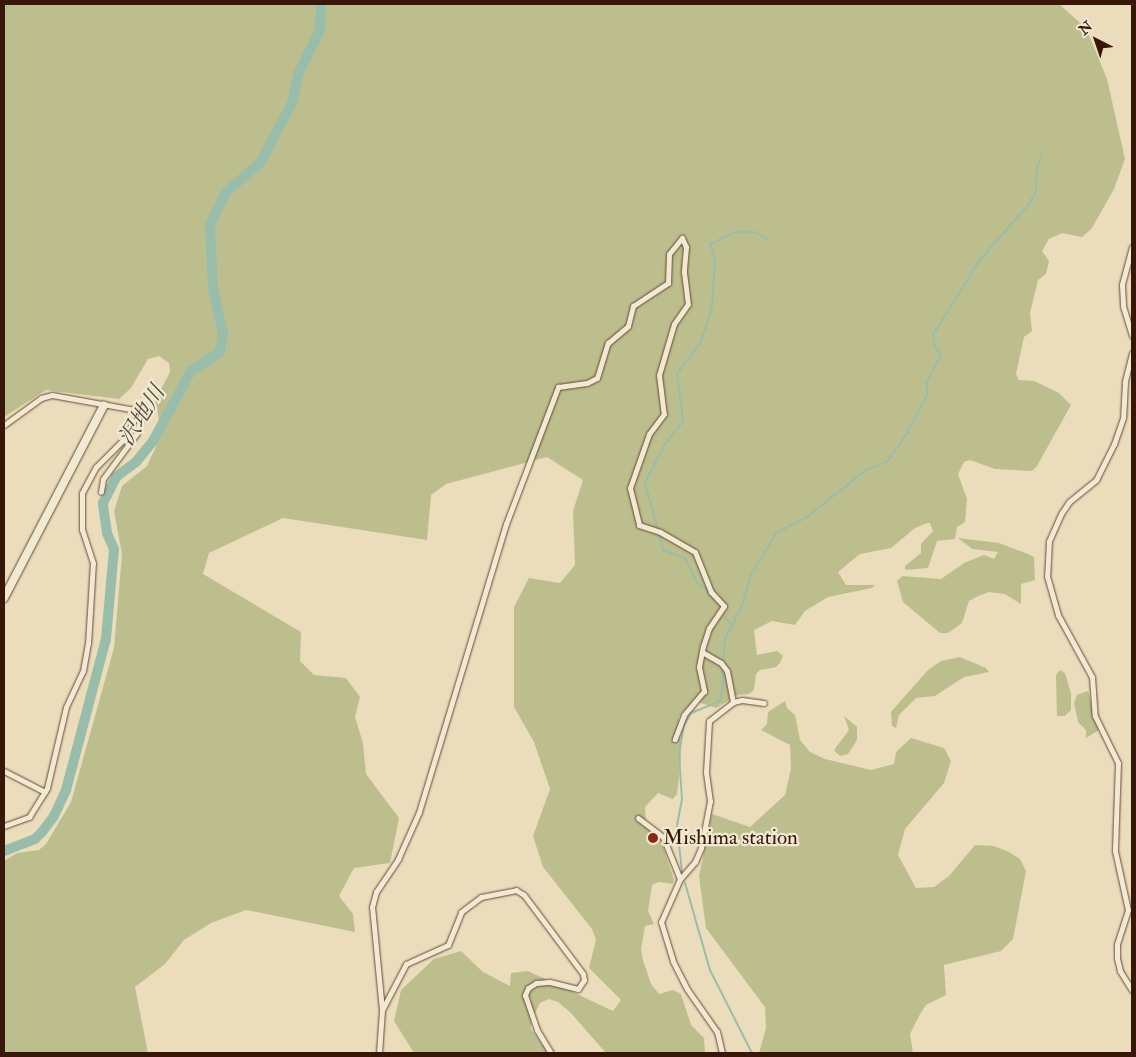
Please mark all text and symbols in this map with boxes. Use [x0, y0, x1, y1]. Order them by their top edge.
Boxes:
north arrow [1071, 15, 1121, 65]
text: N [1076, 18, 1096, 39]
water label: 沢地川 [113, 381, 171, 451]
place label: Mishima station [663, 825, 798, 851]
marker: Mishima station [647, 832, 659, 844]

